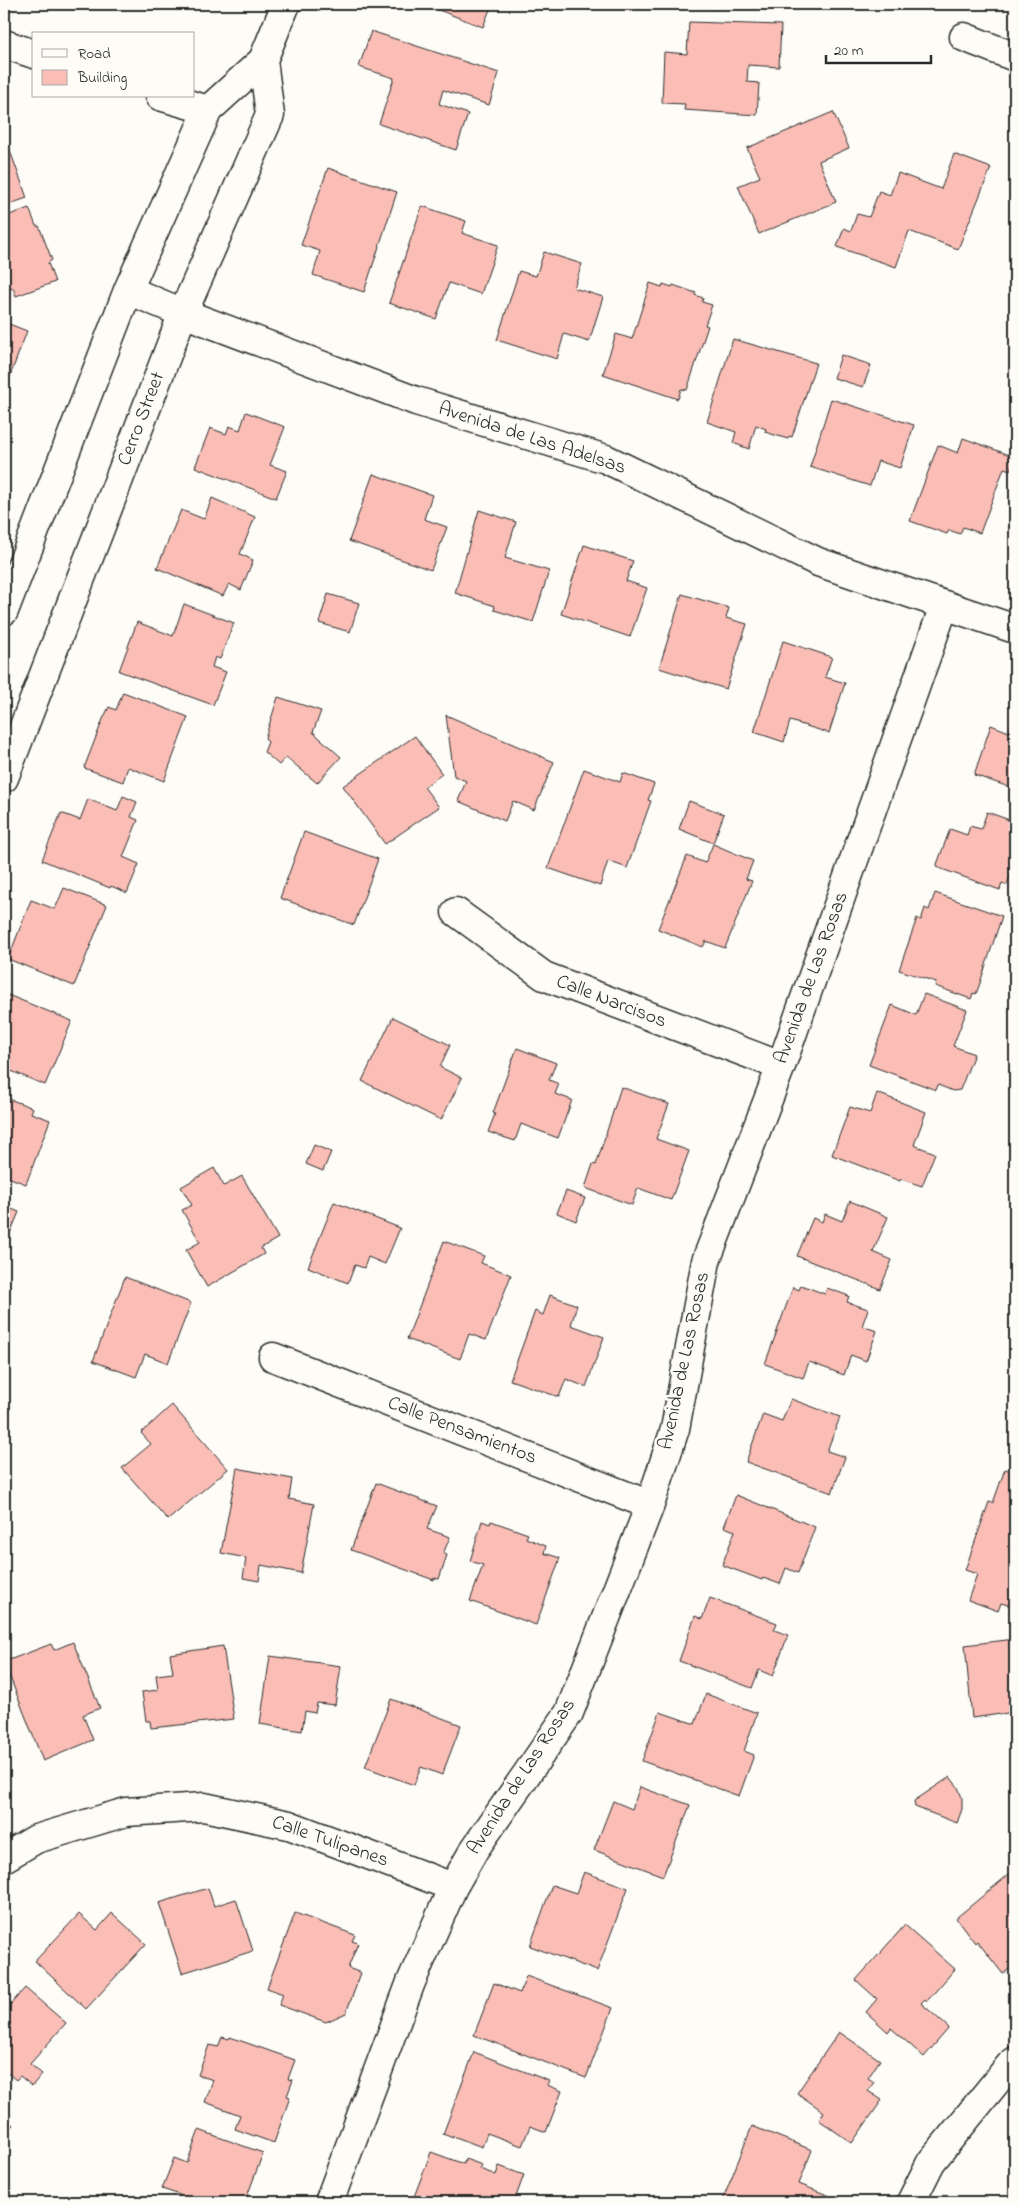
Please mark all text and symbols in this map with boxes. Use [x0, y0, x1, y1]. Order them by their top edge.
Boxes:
legend [32, 32, 195, 98]
scale bar [826, 32, 932, 64]
text: 20 m [834, 40, 864, 62]
text: Road [78, 43, 111, 65]
text: Building [77, 67, 127, 90]
street label: Cerro Street [111, 368, 173, 470]
street label: Avenida de Las Adelsas [434, 395, 630, 483]
street label: Avenida de Las Rosas [767, 888, 857, 1068]
street label: Calle Narcisos [552, 968, 670, 1036]
street label: Avenida de Las Rosas [652, 1269, 718, 1453]
street label: Calle Pensamientos [383, 1389, 541, 1473]
street label: Avenida de Las Rosas [460, 1693, 584, 1861]
street label: Calle Tulipanes [268, 1808, 392, 1876]

